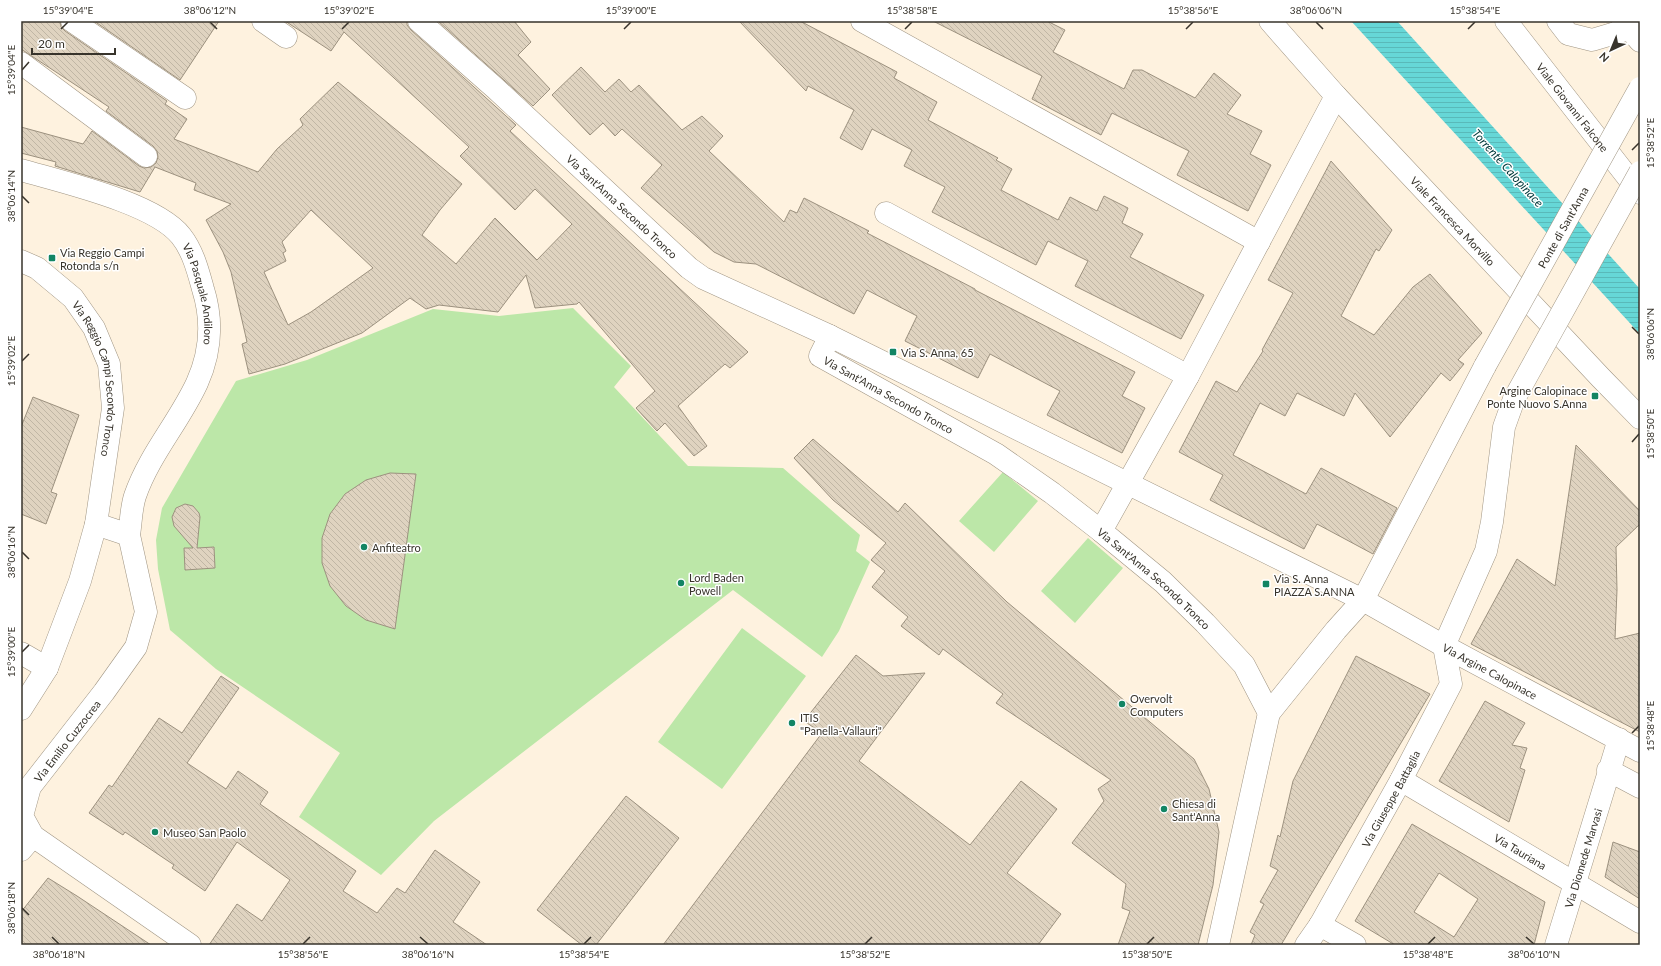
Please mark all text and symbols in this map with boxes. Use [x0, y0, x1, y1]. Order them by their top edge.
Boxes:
text: 15°39'04"E [43, 4, 93, 16]
text: 38°06'12"N [184, 4, 236, 16]
text: 15°39'02"E [324, 4, 374, 16]
text: 15°39'00"E [606, 4, 656, 16]
text: 15°38'58"E [887, 4, 937, 16]
text: 15°38'56"E [1168, 4, 1218, 16]
text: 38°06'06"N [1290, 4, 1342, 16]
text: 15°38'54"E [1450, 4, 1500, 16]
scale bar [32, 30, 115, 56]
north arrow [1591, 30, 1631, 70]
text: 20 m [38, 36, 65, 51]
text: 15°39'04"E [5, 45, 17, 95]
text: N [1596, 50, 1611, 65]
street label: Viale Giovanni Falcone [1534, 60, 1612, 154]
text: 15°38'52"E [1644, 118, 1656, 168]
water label: Torrente Calopinace [1469, 126, 1547, 210]
street label: Via Sant'Anna Secondo Tronco [564, 152, 680, 261]
text: 38°06'14"N [5, 170, 17, 222]
street label: Viale Francesca Morvillo [1408, 173, 1498, 268]
street label: Ponte di Sant'Anna [1535, 184, 1590, 270]
street label: Via Pasquale Andiloro [181, 241, 216, 346]
place label: Via Reggio Campi Rotonda s/n [60, 246, 145, 272]
marker: Via Reggio Campi Rotonda s/n [47, 253, 57, 263]
street label: Via Reggio Campi Secondo Tronco [70, 298, 120, 458]
text: 38°06'06"N [1644, 308, 1656, 360]
text: 15°39'02"E [5, 336, 17, 386]
place label: Via S. Anna, 65 [901, 346, 974, 359]
marker: Via S. Anna, 65 [888, 347, 898, 357]
street label: Via Sant'Anna Secondo Tronco [822, 353, 956, 436]
place label: Argine Calopinace Ponte Nuovo S.Anna [1487, 384, 1587, 410]
marker: Argine Calopinace Ponte Nuovo S.Anna [1590, 391, 1600, 401]
text: 15°38'50"E [1644, 409, 1656, 459]
street label: Via Sant'Anna Secondo Tronco [1095, 525, 1213, 631]
text: 38°06'16"N [5, 526, 17, 578]
place label: Anfiteatro [372, 541, 421, 554]
marker: Anfiteatro [359, 542, 369, 552]
place label: Lord Baden Powell [689, 571, 744, 597]
place label: Via S. Anna PIAZZA S.ANNA [1274, 572, 1355, 598]
marker: Lord Baden Powell [676, 578, 686, 588]
marker: Via S. Anna PIAZZA S.ANNA [1261, 579, 1271, 589]
text: 15°39'00"E [5, 627, 17, 677]
street label: Via Argine Calopinace [1440, 640, 1540, 701]
place label: Overvolt Computers [1130, 692, 1184, 718]
street label: Via Emilio Cuzzocrea [31, 697, 103, 785]
marker: Overvolt Computers [1117, 699, 1127, 709]
text: 15°38'48"E [1644, 701, 1656, 751]
place label: ITIS "Panella-Vallauri" [800, 711, 882, 737]
marker: ITIS "Panella-Vallauri" [787, 718, 797, 728]
street label: Via Giuseppe Battaglia [1358, 748, 1422, 849]
place label: Chiesa di Sant'Anna [1172, 797, 1220, 823]
marker: Chiesa di Sant'Anna [1159, 804, 1169, 814]
street label: Via Diomede Marvasi [1561, 806, 1604, 909]
place label: Museo San Paolo [163, 826, 246, 839]
marker: Museo San Paolo [150, 827, 160, 837]
street label: Via Tauriana [1492, 830, 1549, 872]
text: 38°06'18"N [5, 882, 17, 934]
text: 38°06'18"N [33, 948, 85, 960]
text: 15°38'56"E [278, 948, 328, 960]
text: 38°06'16"N [402, 948, 454, 960]
text: 15°38'54"E [559, 948, 609, 960]
text: 15°38'52"E [840, 948, 890, 960]
text: 15°38'50"E [1122, 948, 1172, 960]
text: 15°38'48"E [1403, 948, 1453, 960]
text: 38°06'10"N [1508, 948, 1560, 960]

